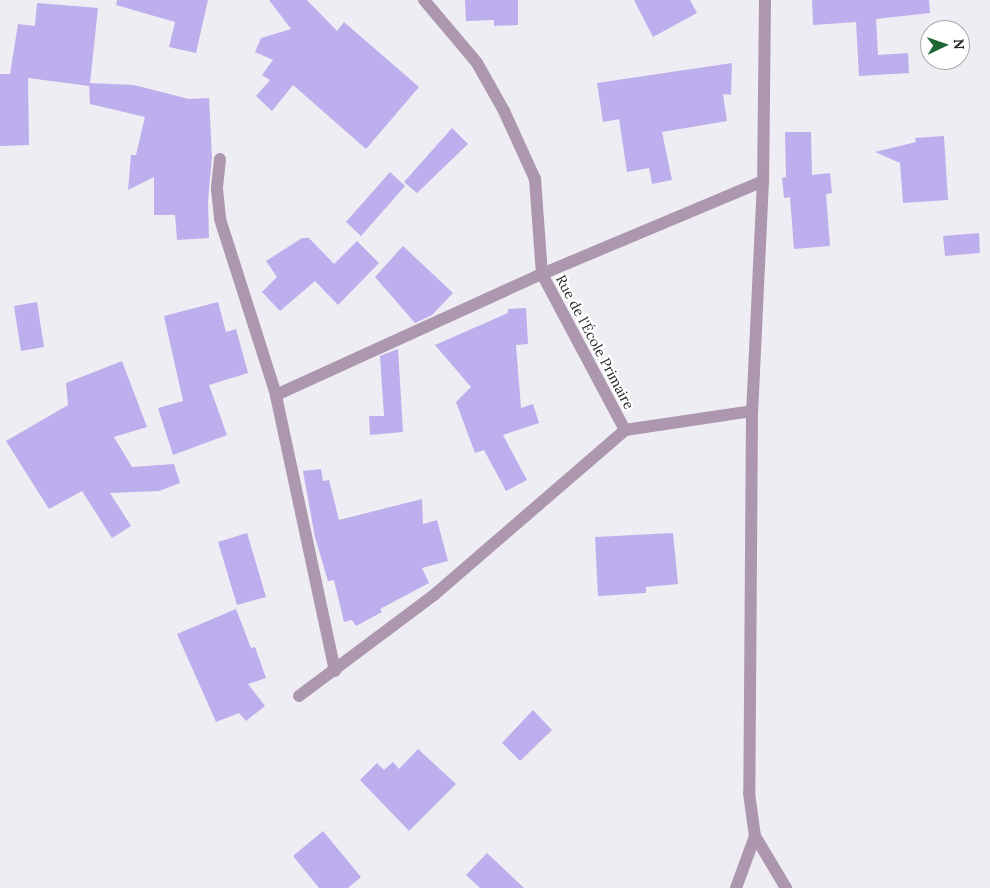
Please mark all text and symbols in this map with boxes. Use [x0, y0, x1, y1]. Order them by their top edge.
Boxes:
north arrow [920, 20, 970, 70]
text: N [950, 38, 968, 50]
street label: Rue de l'École Primaire [552, 272, 638, 412]

